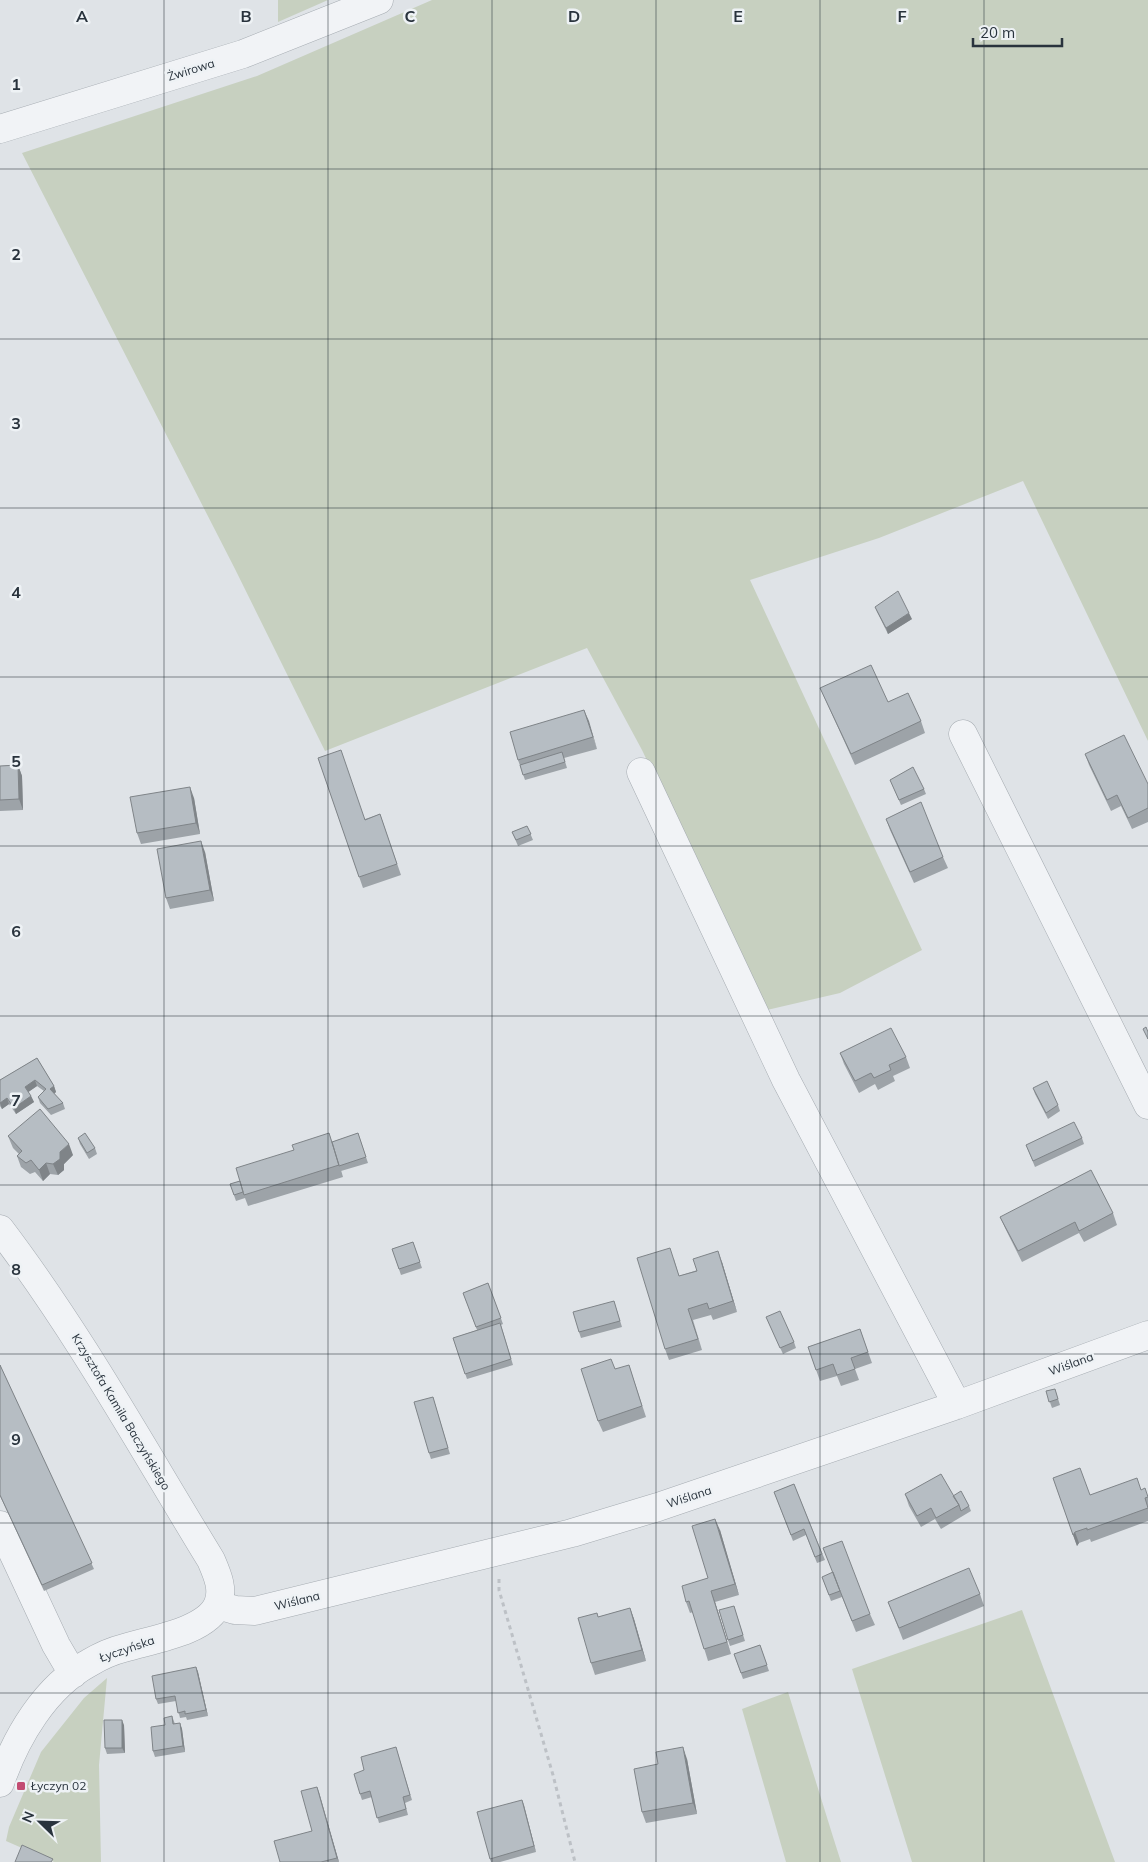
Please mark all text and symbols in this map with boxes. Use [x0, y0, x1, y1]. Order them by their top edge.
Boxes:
text: A [76, 6, 88, 26]
text: B [240, 6, 252, 26]
text: C [405, 6, 416, 26]
text: D [568, 6, 580, 26]
text: E [733, 6, 743, 26]
text: F [897, 6, 907, 26]
scale bar [973, 15, 1062, 47]
text: 20 m [980, 23, 1015, 42]
street label: Żwirowa [165, 55, 216, 84]
text: 1 [11, 74, 21, 94]
text: 2 [11, 244, 21, 264]
text: 3 [11, 413, 21, 433]
text: 4 [11, 582, 21, 602]
text: 5 [11, 751, 21, 771]
text: 6 [11, 921, 21, 941]
text: 7 [11, 1090, 21, 1110]
text: 8 [11, 1259, 21, 1279]
street label: Krzysztofa Kamila Baczyńskiego [69, 1331, 174, 1493]
street label: Wiślana [1046, 1349, 1095, 1379]
text: 9 [11, 1429, 21, 1449]
street label: Wiślana [664, 1482, 713, 1511]
street label: Wiślana [273, 1588, 321, 1613]
street label: Łyczyńska [96, 1632, 156, 1665]
place label: Łyczyn 02 [30, 1778, 86, 1793]
marker: Łyczyn 02 [15, 1780, 27, 1792]
north arrow [15, 1797, 65, 1847]
text: N [18, 1809, 38, 1825]

